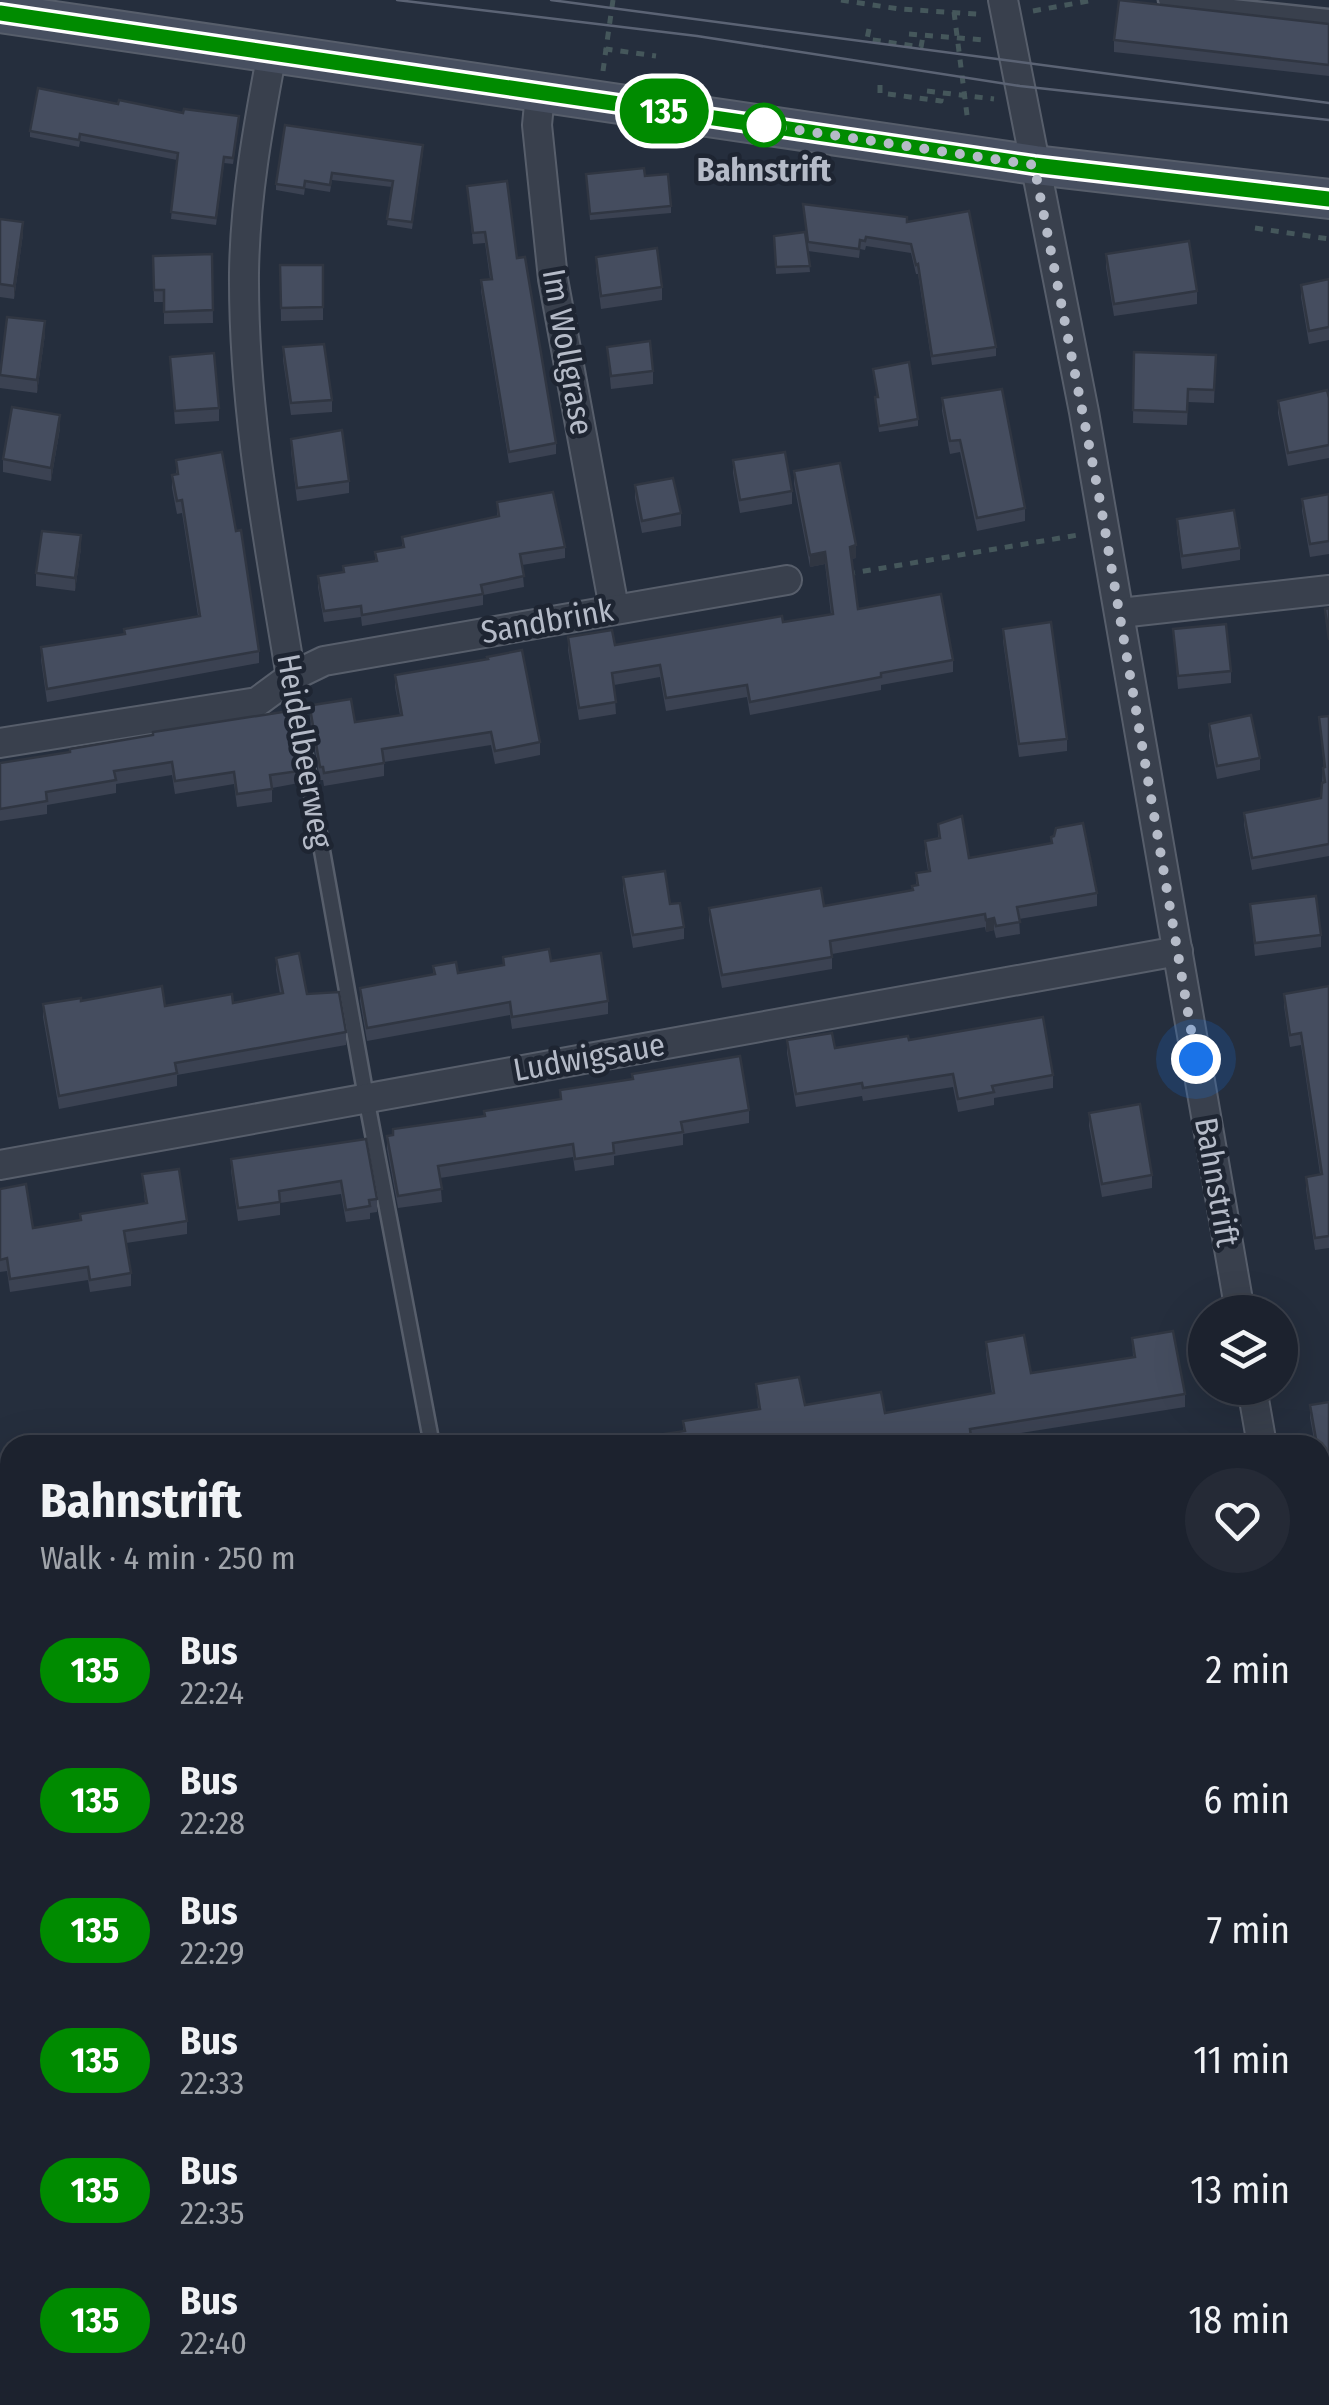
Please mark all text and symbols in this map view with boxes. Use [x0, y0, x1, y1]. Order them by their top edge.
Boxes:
line badge: 135 [606, 78, 722, 144]
text: 135 [640, 90, 688, 132]
marker: Bahnstrift [743, 104, 785, 146]
place label: Bahnstrift [697, 151, 832, 189]
street label: Im Wollgrase [535, 266, 601, 438]
street label: Sandbrink [478, 591, 616, 651]
street label: Heidelbeerweg [269, 651, 341, 851]
street label: Ludwigsaue [510, 1025, 668, 1089]
your location [1171, 1034, 1221, 1084]
street label: Bahnstrift [1187, 1114, 1247, 1250]
map controls [1188, 1295, 1298, 1405]
button: layers [1188, 1295, 1298, 1405]
button: heart [1185, 1468, 1290, 1573]
text: Bahnstrift [40, 1472, 242, 1530]
text: Walk · 4 min · 250 m [40, 1539, 296, 1577]
text: Bus [180, 1628, 238, 1674]
text: 2 min [1205, 1647, 1290, 1693]
text: 135 [71, 1649, 119, 1691]
text: 22:24 [180, 1674, 244, 1712]
text: Bus [180, 1758, 238, 1804]
text: 6 min [1203, 1777, 1290, 1823]
text: 135 [71, 1779, 119, 1821]
text: 22:28 [180, 1804, 245, 1842]
text: Bus [180, 1888, 238, 1934]
text: 7 min [1207, 1907, 1290, 1953]
text: 135 [71, 1909, 119, 1951]
text: 22:29 [180, 1934, 244, 1972]
text: Bus [180, 2018, 238, 2064]
text: 11 min [1193, 2037, 1290, 2083]
text: 135 [71, 2039, 119, 2081]
text: 22:33 [180, 2064, 244, 2102]
text: Bus [180, 2148, 238, 2194]
text: 13 min [1190, 2167, 1290, 2213]
text: 135 [71, 2169, 119, 2211]
text: 22:35 [180, 2194, 244, 2232]
text: Bus [180, 2278, 238, 2324]
text: 18 min [1188, 2297, 1290, 2343]
text: 135 [71, 2299, 119, 2341]
text: 22:40 [180, 2324, 247, 2362]

